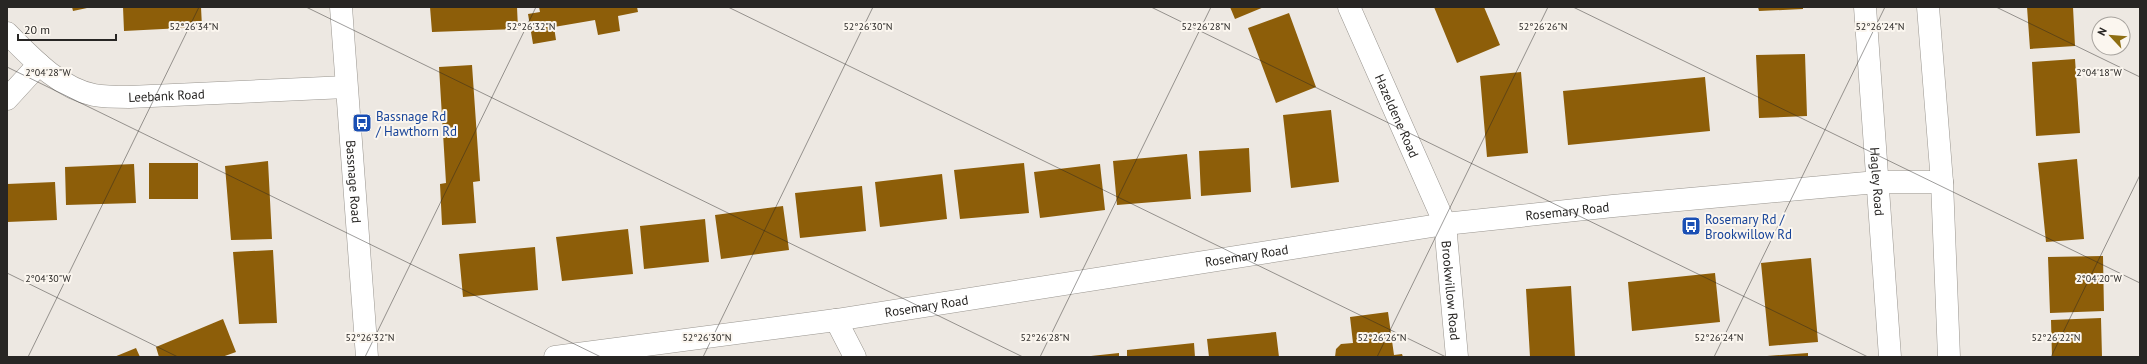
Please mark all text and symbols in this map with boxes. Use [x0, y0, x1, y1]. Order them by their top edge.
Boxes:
scale bar [18, 16, 116, 42]
north arrow [2091, 16, 2131, 56]
text: 52°26'34"N [169, 20, 219, 33]
text: 52°26'32"N [506, 20, 556, 33]
text: 52°26'30"N [843, 20, 893, 33]
text: 52°26'28"N [1181, 20, 1231, 33]
text: 52°26'26"N [1518, 20, 1568, 33]
text: 52°26'24"N [1855, 20, 1905, 33]
text: 20 m [24, 22, 50, 37]
text: N [2094, 25, 2110, 38]
text: 2°04'28"W [25, 66, 72, 79]
text: 2°04'18"W [2076, 66, 2123, 79]
street label: Hazeldene Road [1371, 71, 1423, 160]
street label: Leebank Road [128, 85, 205, 106]
place label: Bassnage Rd / Hawthorn Rd [375, 108, 457, 140]
bus stop icon: Bassnage Rd / Hawthorn Rd [351, 112, 373, 134]
street label: Bassnage Road [342, 139, 366, 224]
street label: Hagley Road [1867, 147, 1888, 217]
street label: Rosemary Road [1525, 198, 1610, 224]
place label: Rosemary Rd / Brookwillow Rd [1705, 211, 1792, 243]
bus stop icon: Rosemary Rd / Brookwillow Rd [1680, 215, 1702, 237]
street label: Rosemary Road [1204, 240, 1289, 270]
street label: Brookwillow Road [1438, 240, 1464, 341]
text: 2°04'30"W [25, 272, 72, 285]
text: 2°04'20"W [2076, 272, 2123, 285]
street label: Rosemary Road [884, 291, 969, 321]
text: 52°26'32"N [345, 331, 395, 344]
text: 52°26'30"N [682, 331, 732, 344]
text: 52°26'28"N [1020, 331, 1070, 344]
text: 52°26'26"N [1357, 331, 1407, 344]
text: 52°26'24"N [1694, 331, 1744, 344]
text: 52°26'22"N [2031, 331, 2081, 344]

